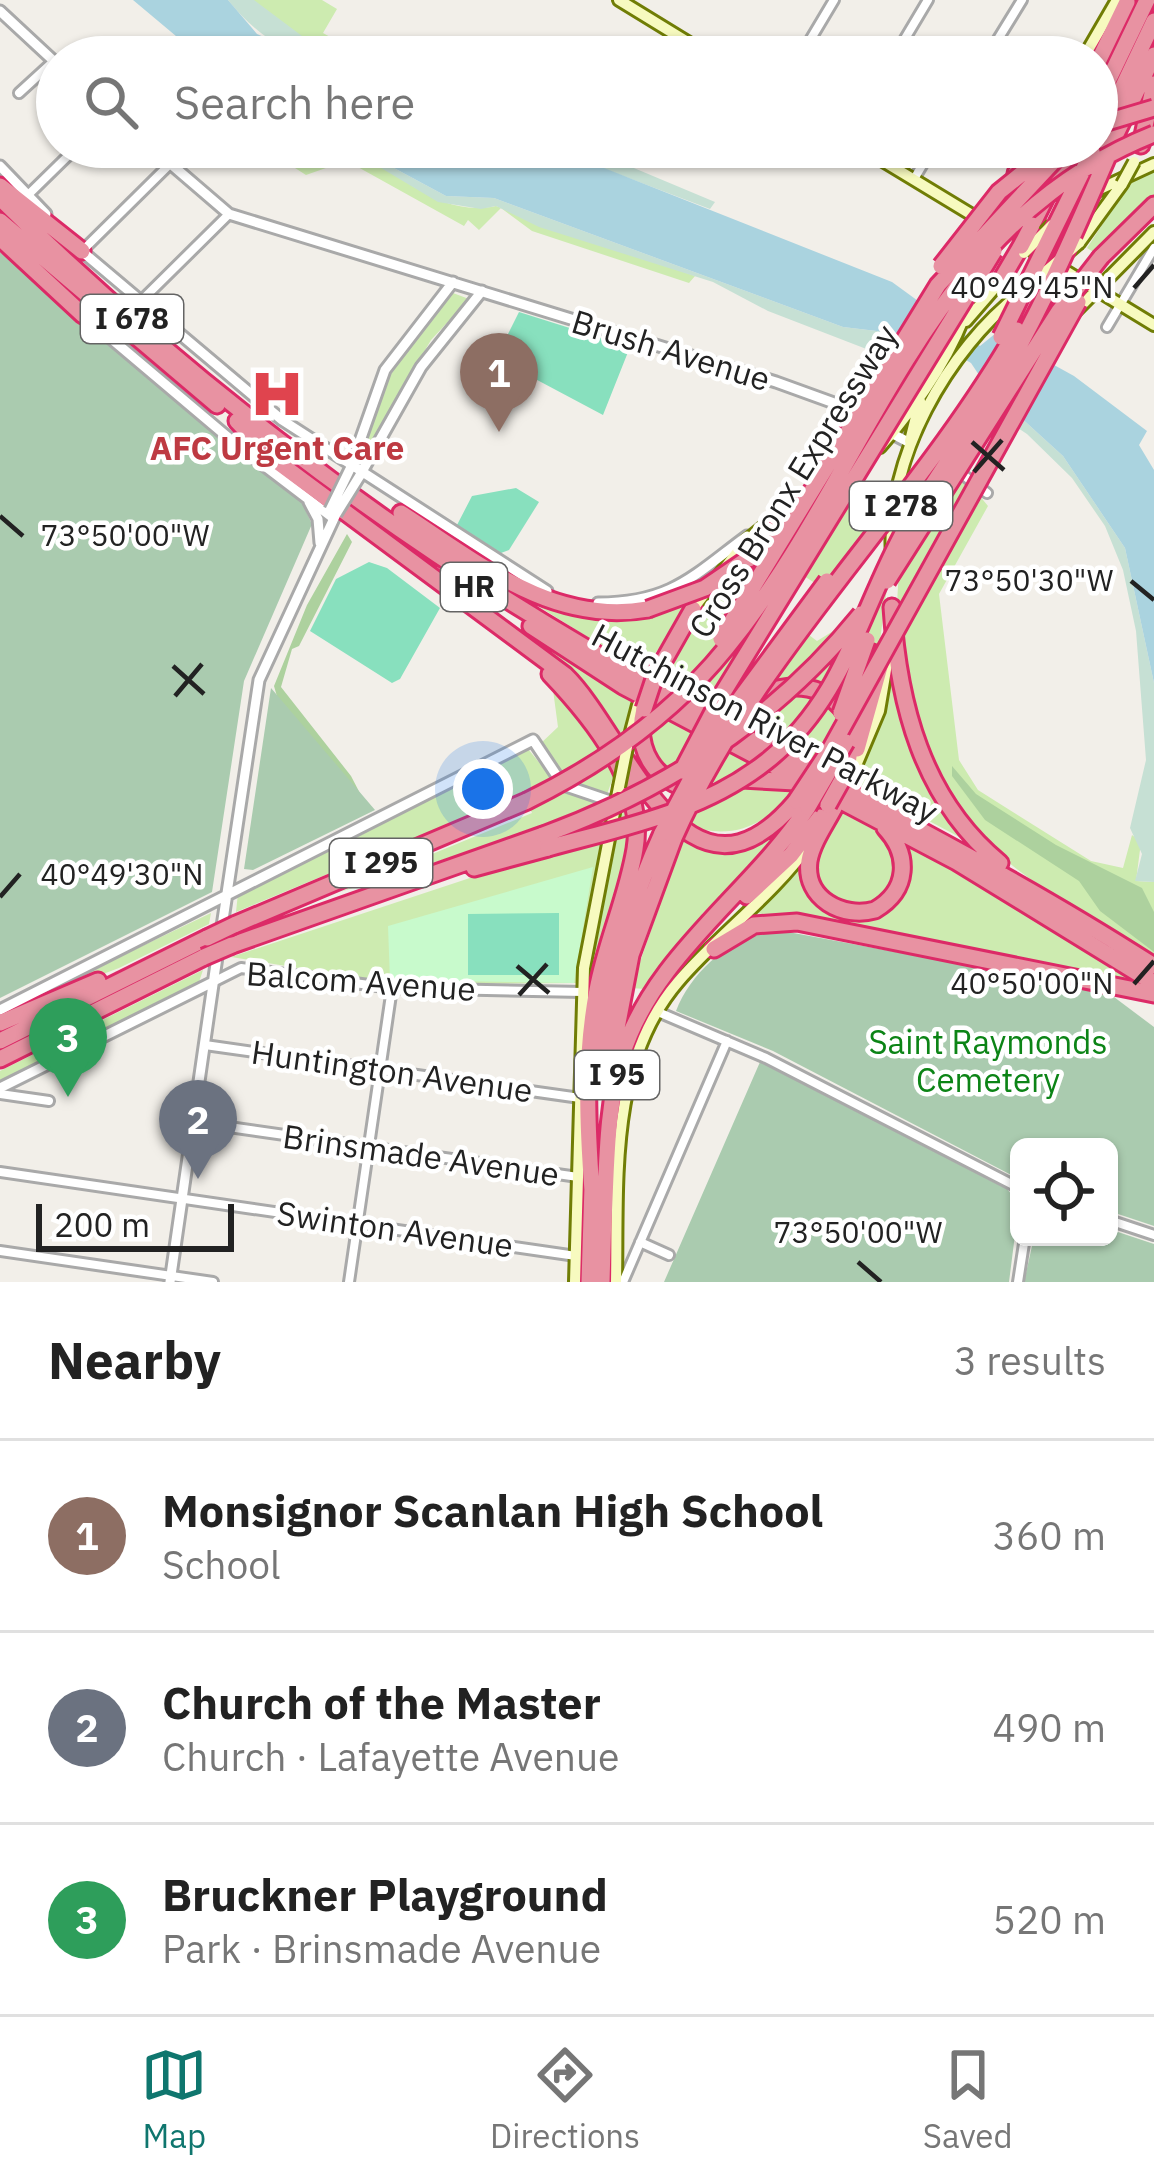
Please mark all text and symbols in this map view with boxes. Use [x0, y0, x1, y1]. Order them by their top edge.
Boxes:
search box [36, 36, 1118, 168]
icon: search [78, 69, 144, 135]
text: Search here [174, 73, 415, 131]
text: 40°49'45"N [950, 267, 1114, 306]
road number: I 678 [81, 295, 183, 343]
street label: Brush Avenue [567, 299, 776, 400]
street label: Cross Bronx Expressway [679, 316, 907, 645]
pin: 1 [460, 333, 538, 432]
hospital icon: AFC Urgent Care [248, 365, 306, 423]
place label: AFC Urgent Care [150, 426, 404, 469]
road number: I 278 [850, 482, 952, 530]
text: 73°50'00"W [40, 515, 210, 554]
text: 73°50'30"W [944, 560, 1114, 599]
road number: HR [441, 563, 507, 611]
street label: Hutchinson River Parkway [585, 613, 946, 832]
your location [453, 759, 513, 819]
road number: I 295 [330, 839, 432, 887]
text: 40°49'30"N [40, 854, 204, 893]
street label: Balcom Avenue [245, 951, 477, 1010]
text: 40°50'00"N [950, 963, 1114, 1002]
pin: 3 [29, 998, 107, 1097]
park label: Saint Raymonds Cemetery [868, 1020, 1108, 1101]
street label: Huntington Avenue [249, 1029, 535, 1112]
road number: I 95 [575, 1051, 659, 1099]
pin: 2 [159, 1080, 237, 1179]
street label: Brinsmade Avenue [280, 1114, 562, 1195]
map controls [1010, 1138, 1118, 1246]
button: locate [1010, 1138, 1118, 1246]
street label: Swinton Avenue [274, 1191, 516, 1266]
scale bar [36, 1198, 234, 1251]
text: 200 m [54, 1203, 150, 1246]
text: 73°50'00"W [773, 1212, 943, 1251]
text: Nearby [48, 1327, 221, 1393]
text: 3 results [954, 1335, 1106, 1386]
text: Monsignor Scanlan High School [162, 1481, 823, 1539]
text: 1 [75, 1510, 99, 1561]
text: 360 m [993, 1510, 1106, 1561]
text: School [162, 1539, 281, 1590]
text: Church of the Master [162, 1673, 601, 1731]
text: 2 [75, 1702, 99, 1753]
text: 490 m [993, 1702, 1106, 1753]
text: Church · Lafayette Avenue [162, 1731, 620, 1782]
text: Bruckner Playground [162, 1865, 608, 1923]
text: 3 [75, 1894, 99, 1945]
text: 520 m [993, 1894, 1106, 1945]
text: Park · Brinsmade Avenue [162, 1923, 601, 1974]
tab: Map [141, 2042, 207, 2157]
tab: Directions [490, 2042, 640, 2157]
tab: Saved [923, 2042, 1013, 2157]

